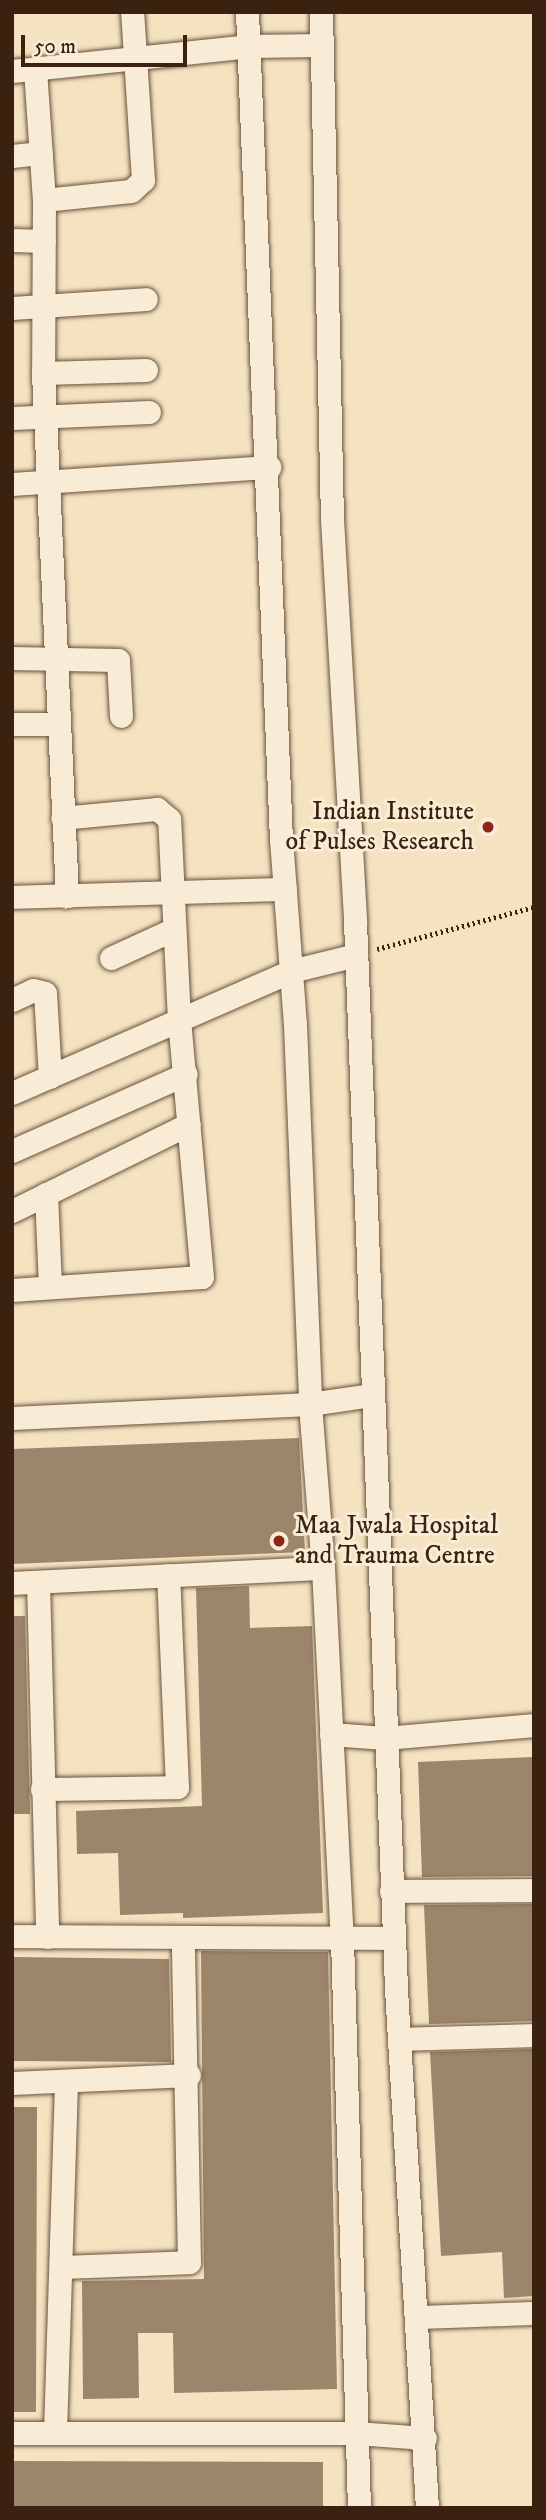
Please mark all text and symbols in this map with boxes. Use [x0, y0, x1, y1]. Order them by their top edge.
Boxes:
scale bar [24, 21, 191, 65]
text: 50 m [34, 34, 76, 60]
place label: Indian Institute of Pulses Research [286, 796, 474, 858]
marker: Indian Institute of Pulses Research [480, 819, 496, 835]
place label: Maa Jwala Hospital and Trauma Centre [295, 1510, 498, 1572]
marker: Maa Jwala Hospital and Trauma Centre [269, 1531, 289, 1551]

